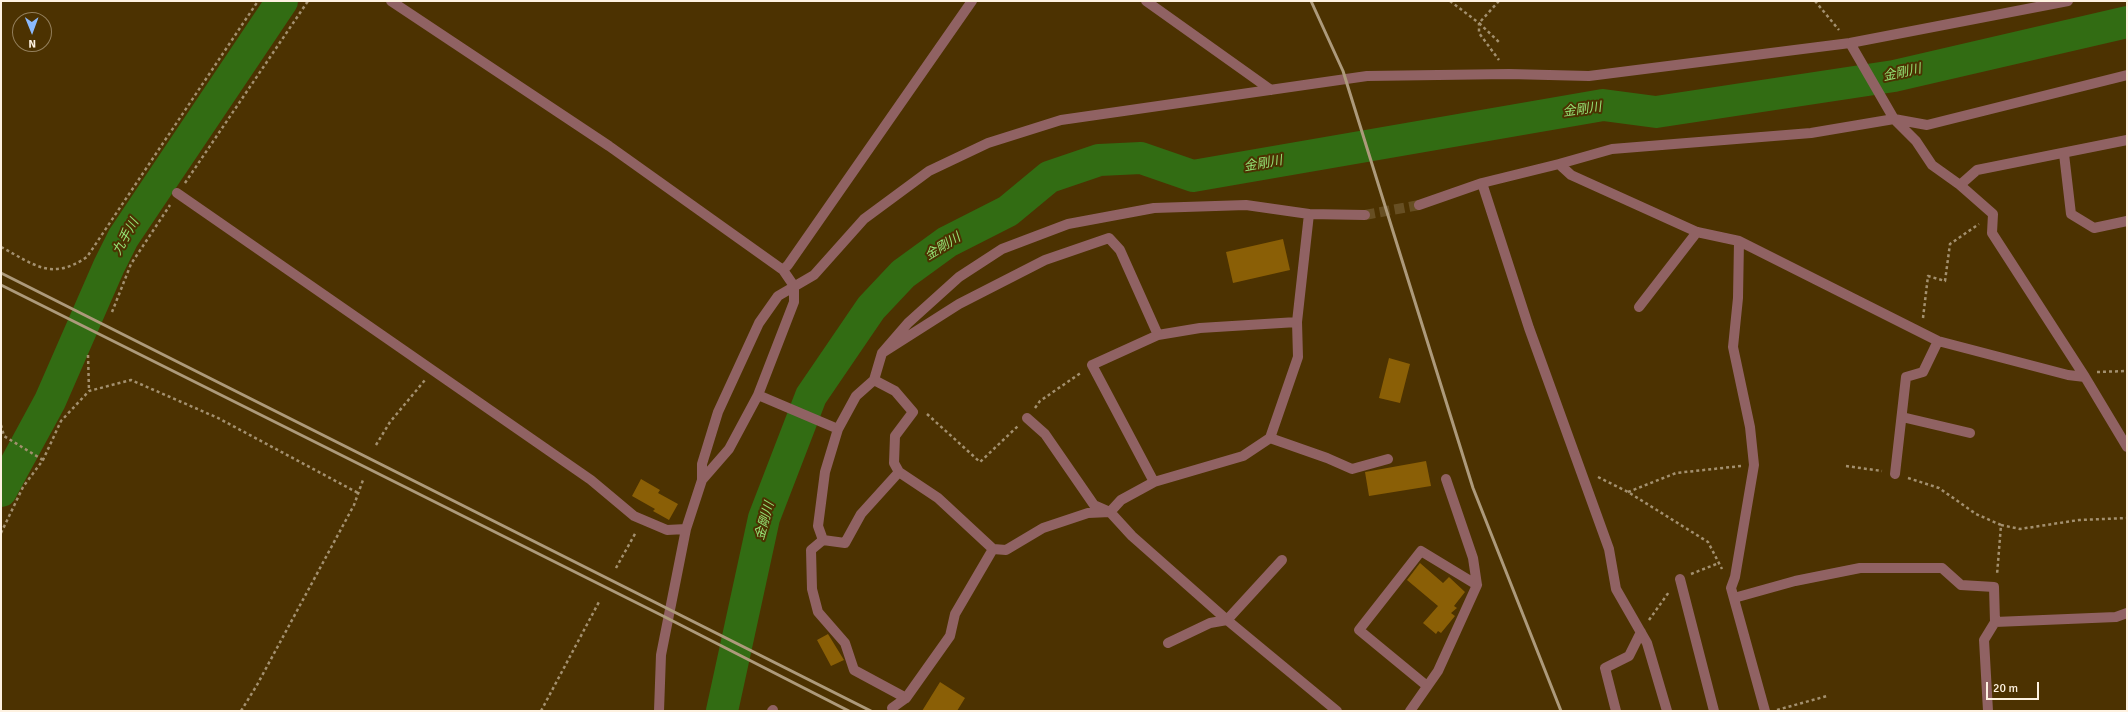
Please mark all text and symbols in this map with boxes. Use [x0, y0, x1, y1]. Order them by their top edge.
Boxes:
north arrow [12, 12, 52, 52]
text: N [28, 37, 36, 50]
water label: 金剛川 [1881, 61, 1923, 85]
water label: 金剛川 [1562, 100, 1602, 120]
water label: 金剛川 [1242, 153, 1284, 175]
water label: 九手川 [110, 216, 142, 258]
water label: 金剛川 [922, 230, 964, 264]
water label: 金剛川 [752, 500, 778, 542]
scale bar [1988, 674, 2041, 700]
text: 20 m [1993, 681, 2018, 696]

